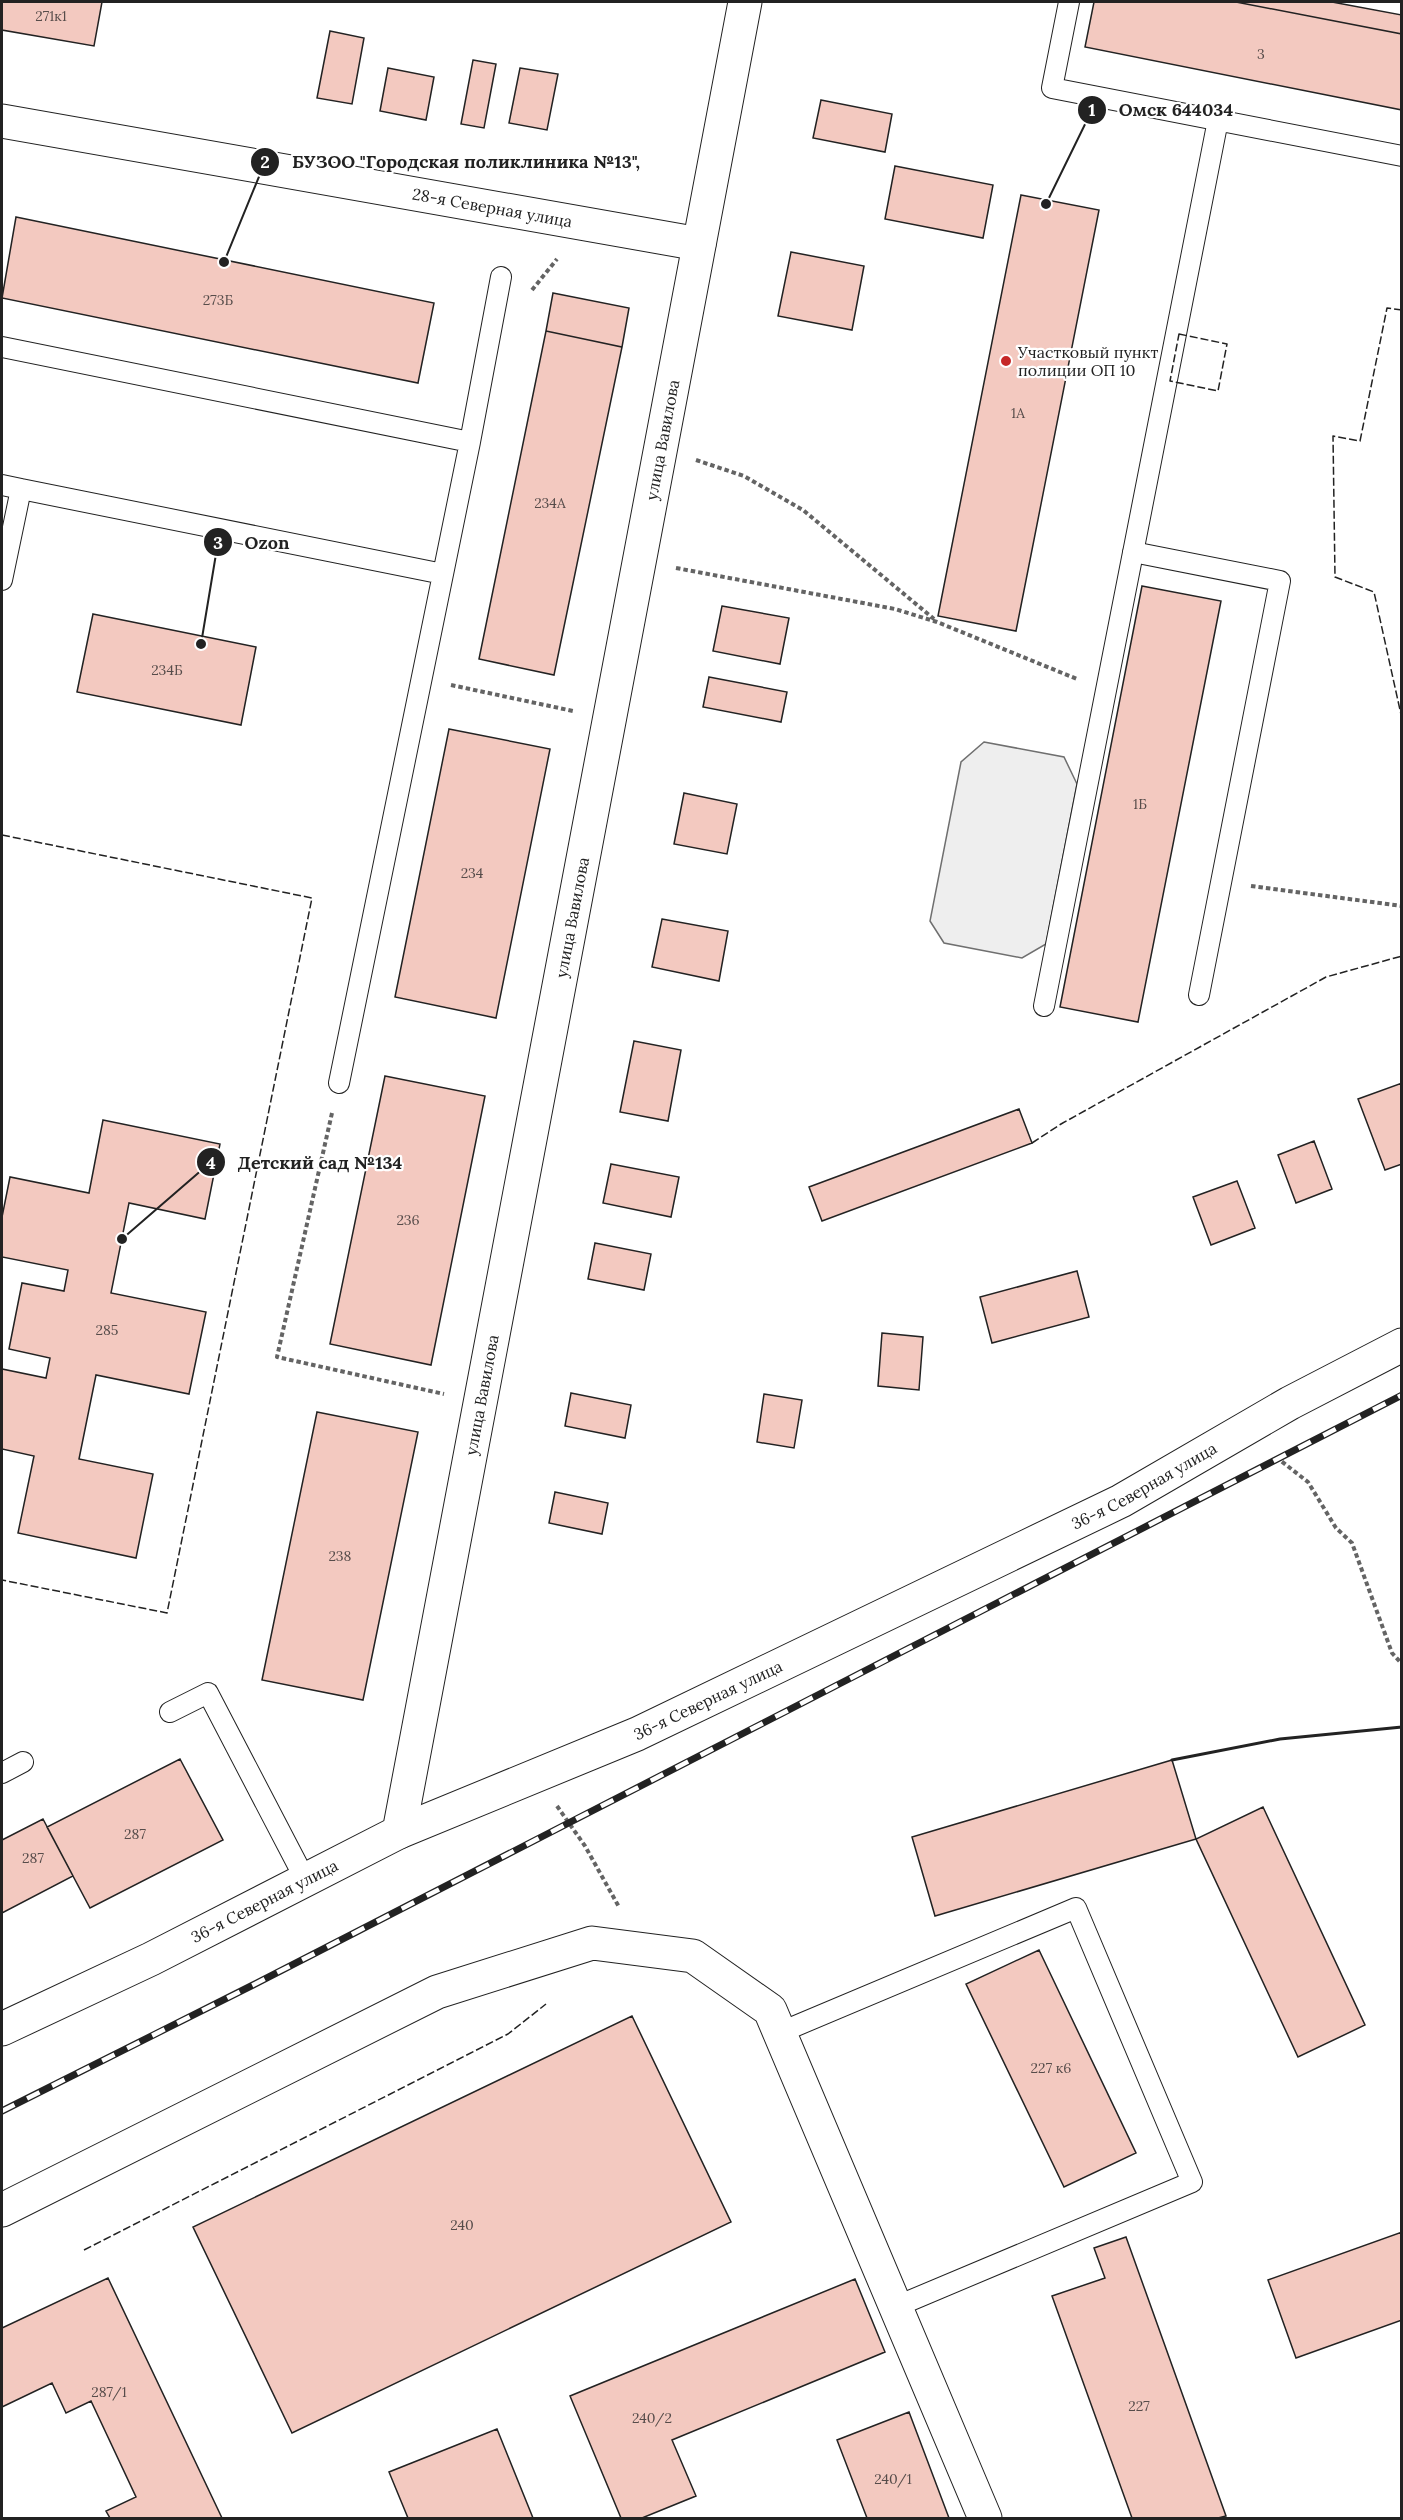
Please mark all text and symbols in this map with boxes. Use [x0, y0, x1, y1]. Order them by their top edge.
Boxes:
house number: 271к1 [35, 7, 67, 25]
house number: 3 [1257, 45, 1265, 63]
callout: Омск 644034 [1077, 92, 1245, 128]
text: 1 [1088, 98, 1096, 121]
text: Омск 644034 [1119, 98, 1233, 121]
callout: БУЗОО "Городская поликлиника №13", [250, 144, 652, 180]
text: 2 [260, 150, 270, 173]
text: БУЗОО "Городская поликлиника №13", [292, 150, 640, 173]
street label: 28-я Северная улица [411, 184, 574, 231]
house number: 273Б [203, 291, 234, 309]
place label: Участковый пункт полиции ОП 10 [1017, 342, 1158, 380]
marker: Участковый пункт полиции ОП 10 [999, 354, 1013, 368]
street label: улица Вавилова [641, 378, 683, 502]
house number: 1А [1011, 404, 1025, 422]
house number: 234А [534, 494, 566, 512]
callout: Ozon [203, 524, 302, 560]
text: 3 [213, 531, 223, 554]
text: Ozon [245, 531, 290, 554]
house number: 234Б [151, 661, 183, 679]
house number: 1Б [1133, 795, 1147, 813]
street label: улица Вавилова [551, 855, 593, 979]
house number: 234 [461, 864, 484, 882]
callout: Детский сад №134 [196, 1144, 414, 1180]
text: 4 [206, 1151, 216, 1174]
text: Детский сад №134 [238, 1151, 403, 1174]
house number: 236 [396, 1211, 420, 1229]
house number: 285 [95, 1321, 119, 1339]
street label: улица Вавилова [460, 1333, 503, 1457]
street label: 36-я Северная улица [1068, 1438, 1220, 1533]
house number: 238 [329, 1547, 352, 1565]
street label: 36-я Северная улица [630, 1656, 785, 1744]
house number: 287 [124, 1825, 146, 1843]
house number: 287 [22, 1849, 44, 1867]
street label: 36-я Северная улица [187, 1855, 341, 1947]
house number: 227 к6 [1031, 2059, 1071, 2077]
house number: 240 [450, 2216, 474, 2234]
house number: 287/1 [91, 2383, 127, 2401]
house number: 227 [1128, 2397, 1150, 2415]
house number: 240/2 [632, 2409, 672, 2427]
house number: 240/1 [874, 2470, 912, 2488]

